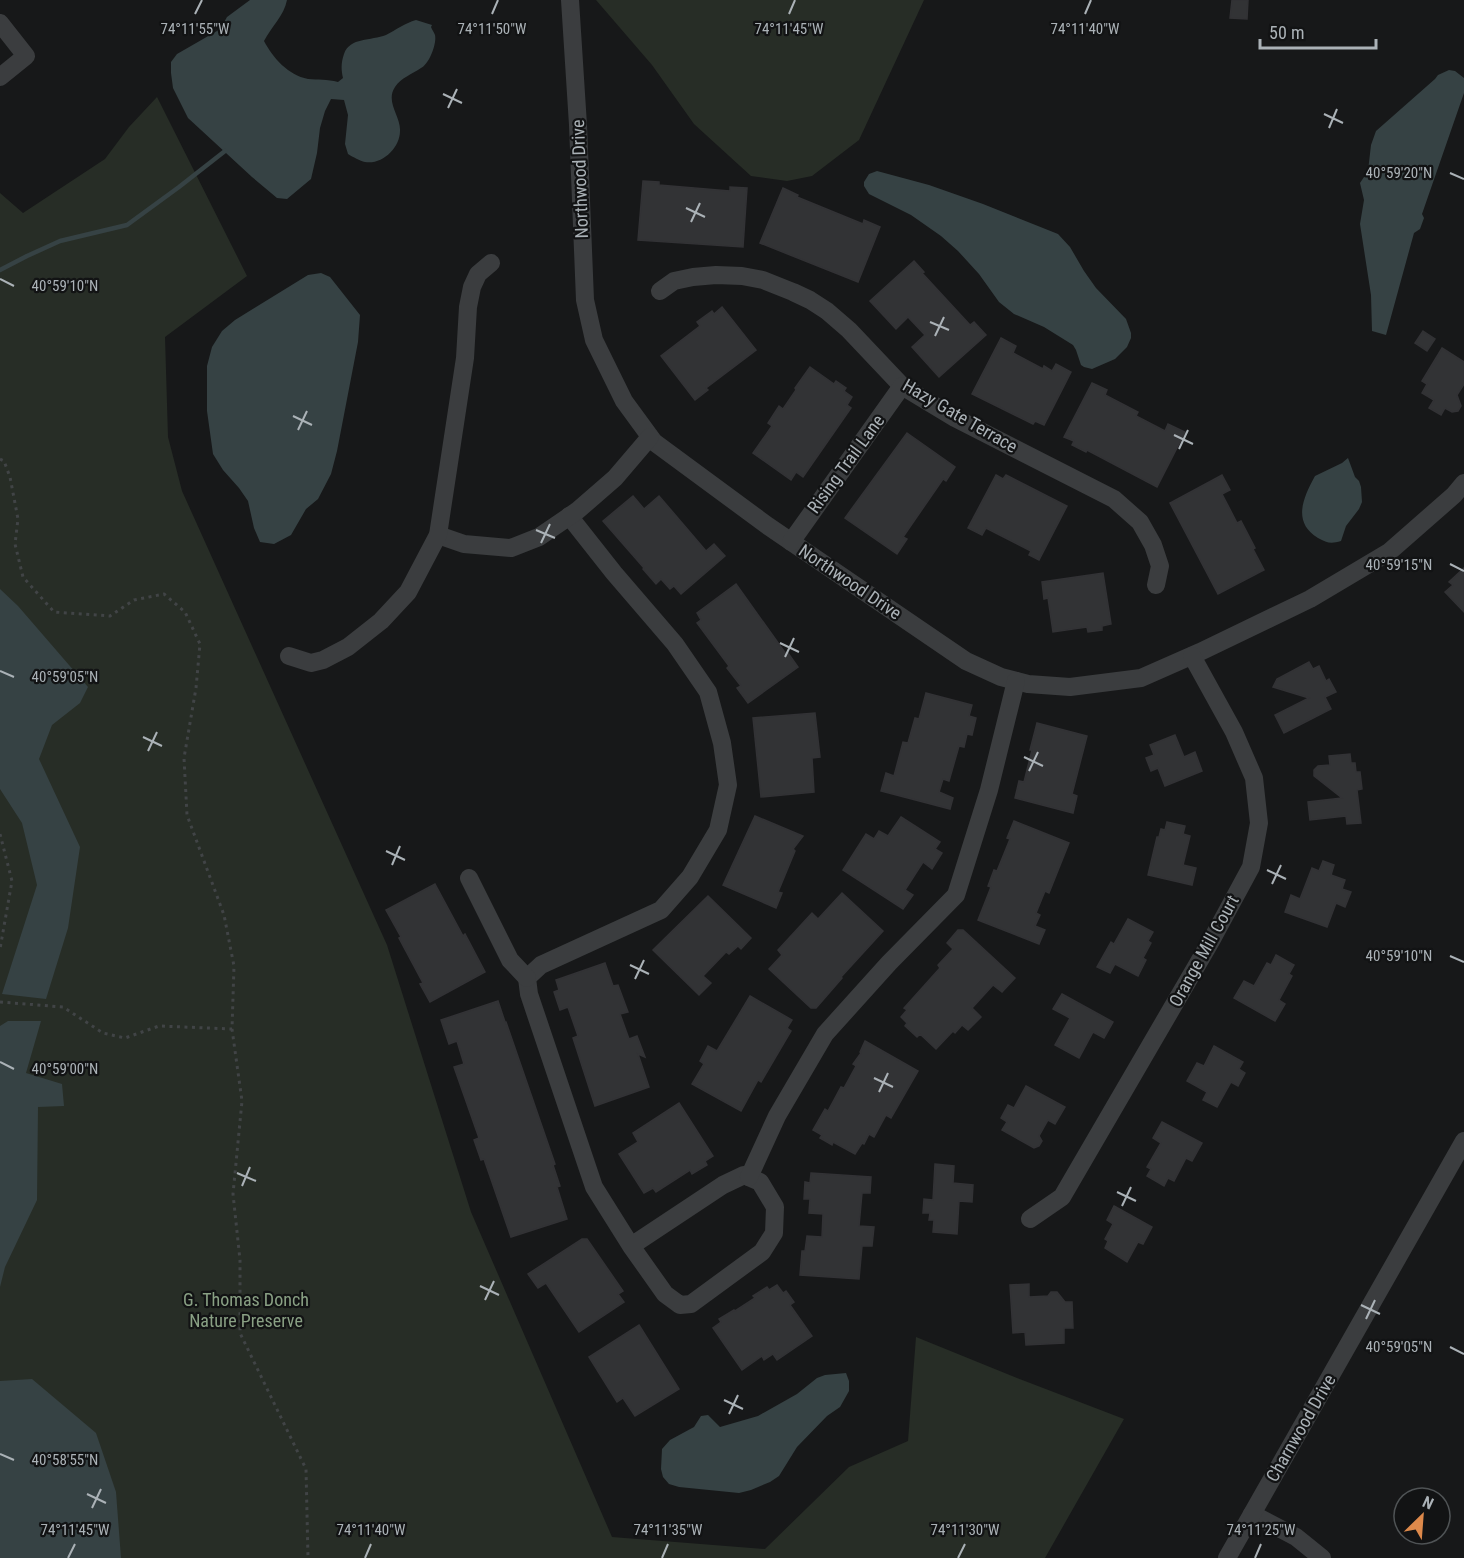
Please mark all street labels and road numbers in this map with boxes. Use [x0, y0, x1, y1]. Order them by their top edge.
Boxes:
street label: Northwood Drive [567, 119, 592, 239]
street label: Hazy Gate Terrace [899, 374, 1021, 457]
street label: Rising Trail Lane [803, 410, 888, 517]
street label: Northwood Drive [795, 540, 905, 624]
street label: Orange Mill Court [1164, 891, 1243, 1010]
street label: Charnwood Drive [1261, 1370, 1340, 1485]

